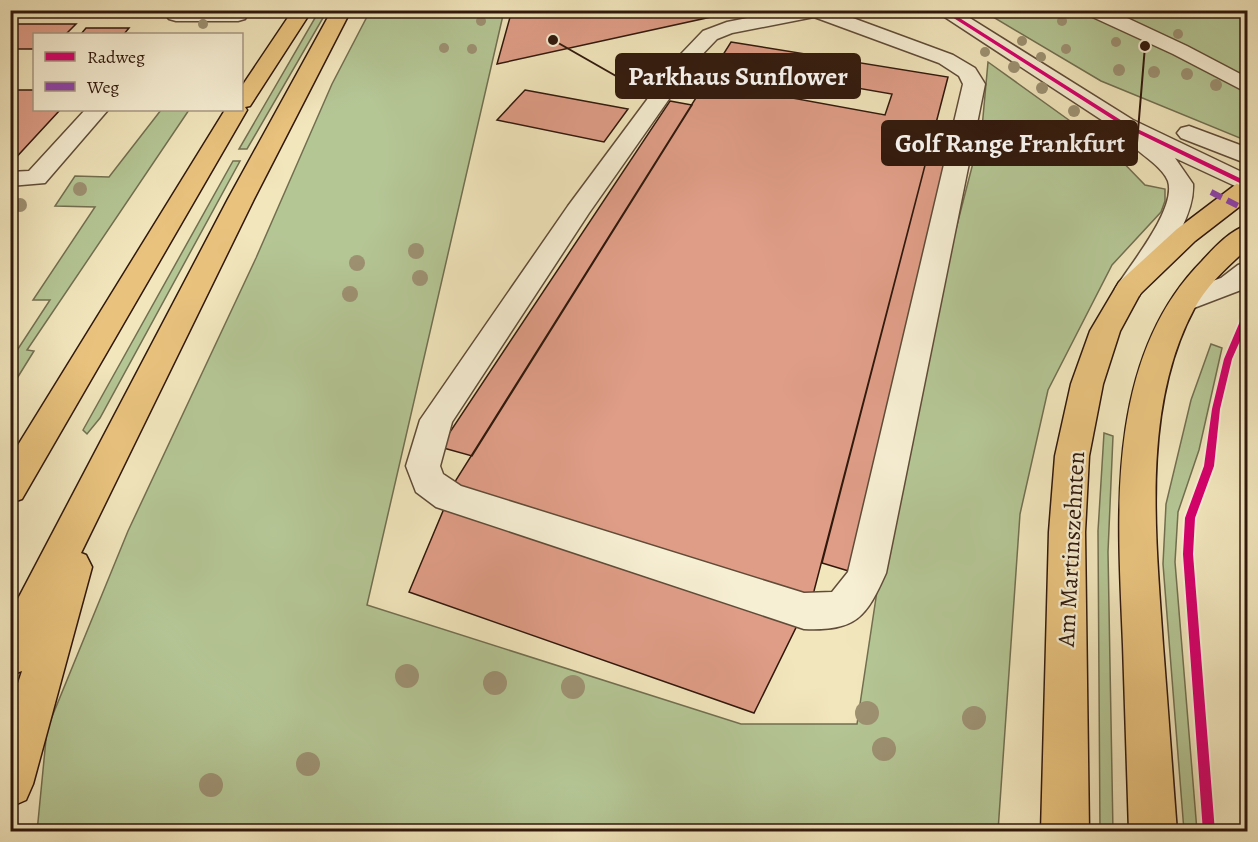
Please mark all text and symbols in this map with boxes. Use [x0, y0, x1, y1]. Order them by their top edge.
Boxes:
legend [33, 33, 243, 111]
text: Radweg [87, 45, 145, 69]
callout: Parkhaus Sunflower [616, 54, 860, 98]
text: Parkhaus Sunflower [628, 59, 848, 94]
text: Weg [86, 75, 119, 99]
callout: Golf Range Frankfurt [882, 121, 1137, 165]
text: Golf Range Frankfurt [895, 126, 1125, 161]
street label: Am Martinszehnten [1050, 450, 1092, 649]

